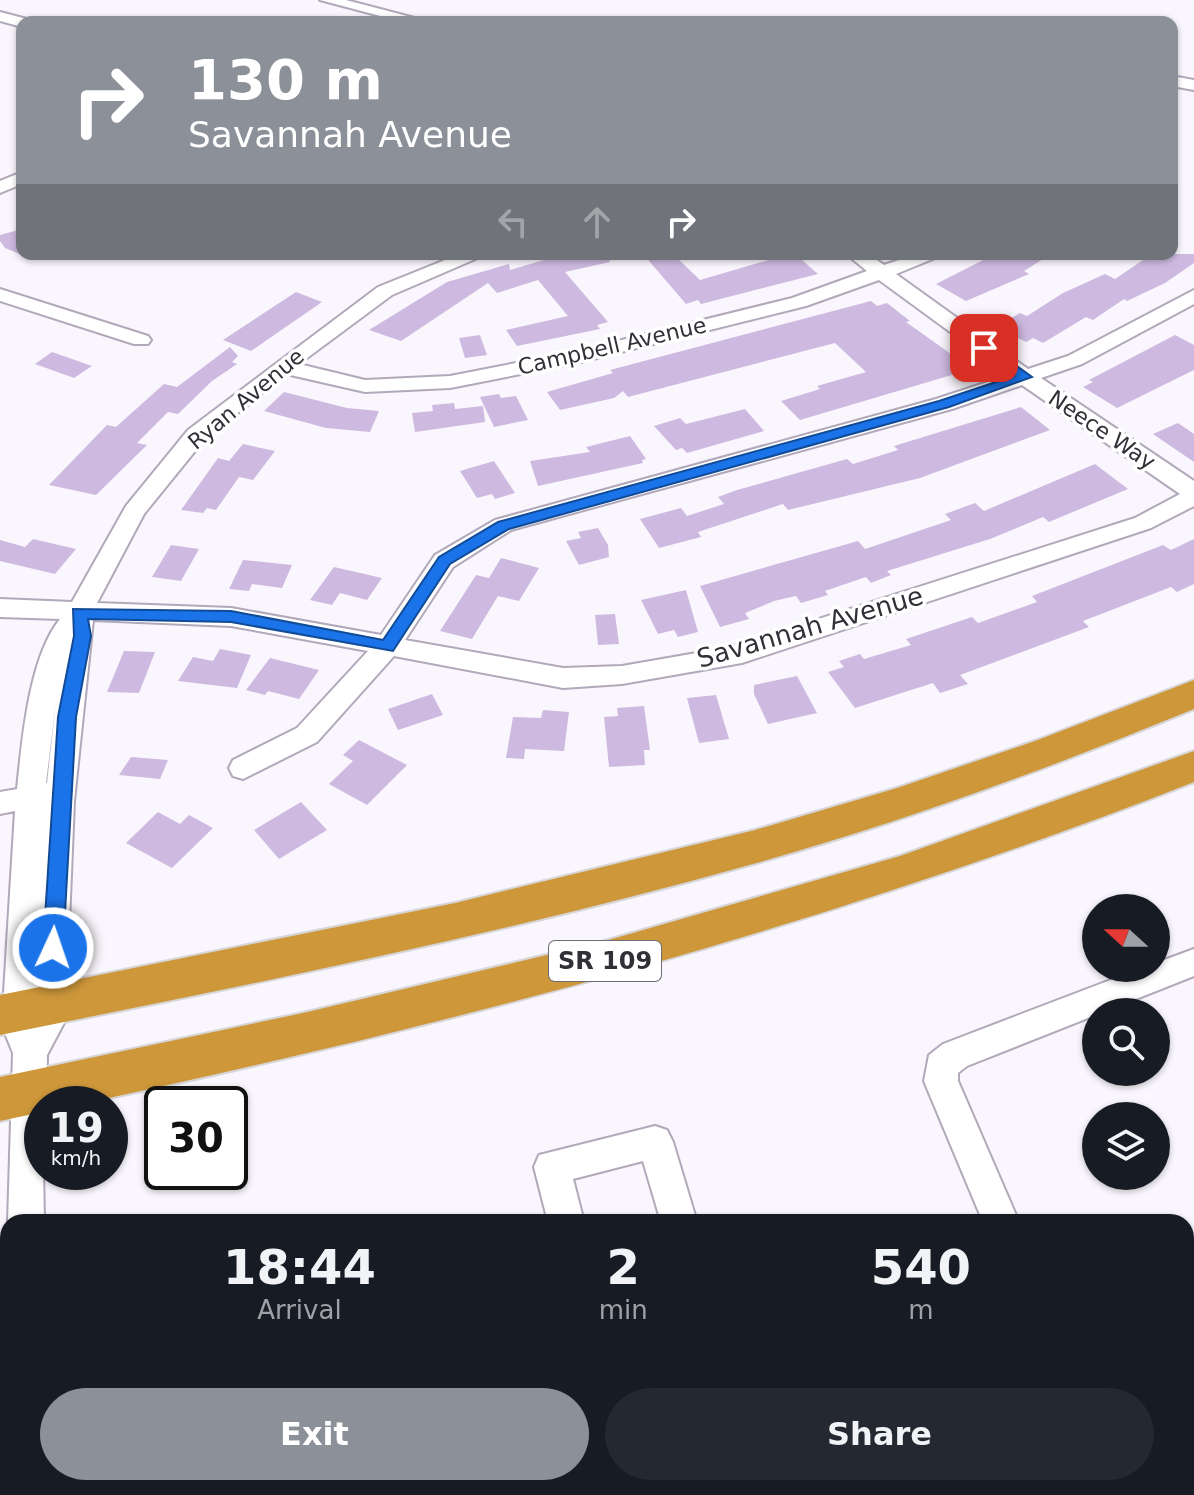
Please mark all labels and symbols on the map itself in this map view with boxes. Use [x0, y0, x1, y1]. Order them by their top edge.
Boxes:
street label: Campbell Avenue [515, 312, 709, 380]
pin [950, 314, 1018, 382]
street label: Ryan Avenue [183, 343, 309, 455]
street label: Neece Way [1044, 385, 1160, 475]
street label: Savannah Avenue [693, 580, 927, 674]
north arrow [1082, 894, 1170, 982]
position arrow [11, 906, 95, 990]
road number: SR 109 [549, 941, 661, 981]
speed limit sign: 30 [144, 1086, 248, 1190]

